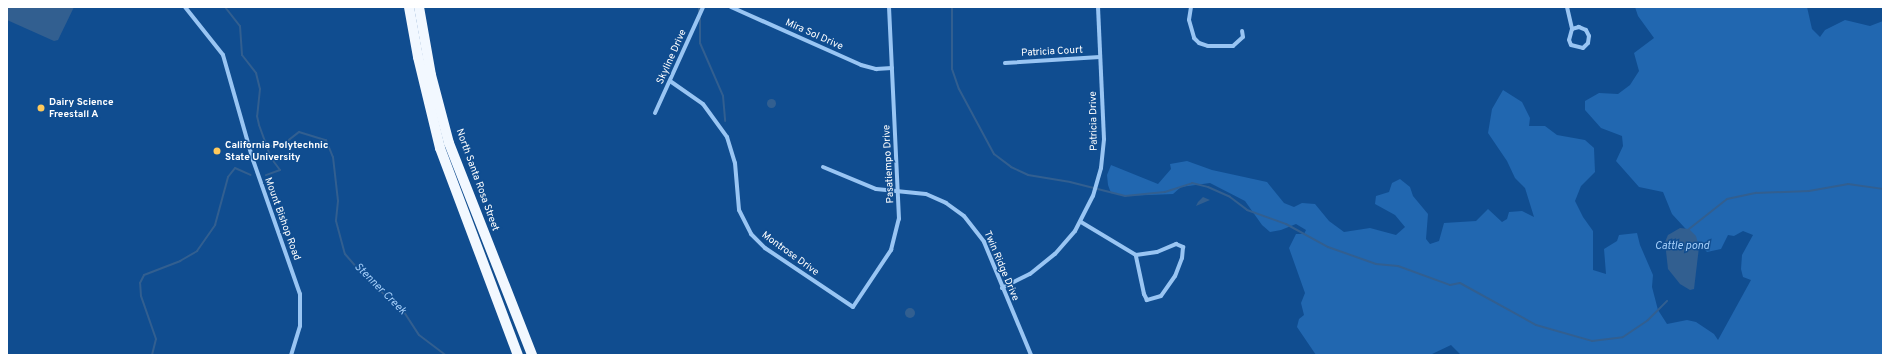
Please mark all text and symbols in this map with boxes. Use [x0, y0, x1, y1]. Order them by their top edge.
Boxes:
street label: Mira Sol Drive [783, 17, 845, 53]
street label: Skyline Drive [655, 28, 689, 86]
street label: Patricia Court [1021, 44, 1083, 60]
street label: Patricia Drive [1087, 91, 1101, 151]
place label: Dairy Science Freestall A [49, 96, 113, 120]
marker: Dairy Science Freestall A [36, 103, 46, 113]
street label: Pasatiempo Drive [881, 124, 897, 204]
street label: North Santa Rosa Street [453, 127, 501, 233]
place label: California Polytechnic State University [225, 139, 328, 162]
marker: California Polytechnic State University [212, 146, 222, 156]
street label: Mount Bishop Road [261, 176, 303, 262]
street label: Montrose Drive [759, 229, 821, 279]
street label: Twin Ridge Drive [981, 229, 1021, 303]
water label: Cattle pond [1655, 239, 1709, 253]
water label: Stenner Creek [351, 260, 409, 318]

